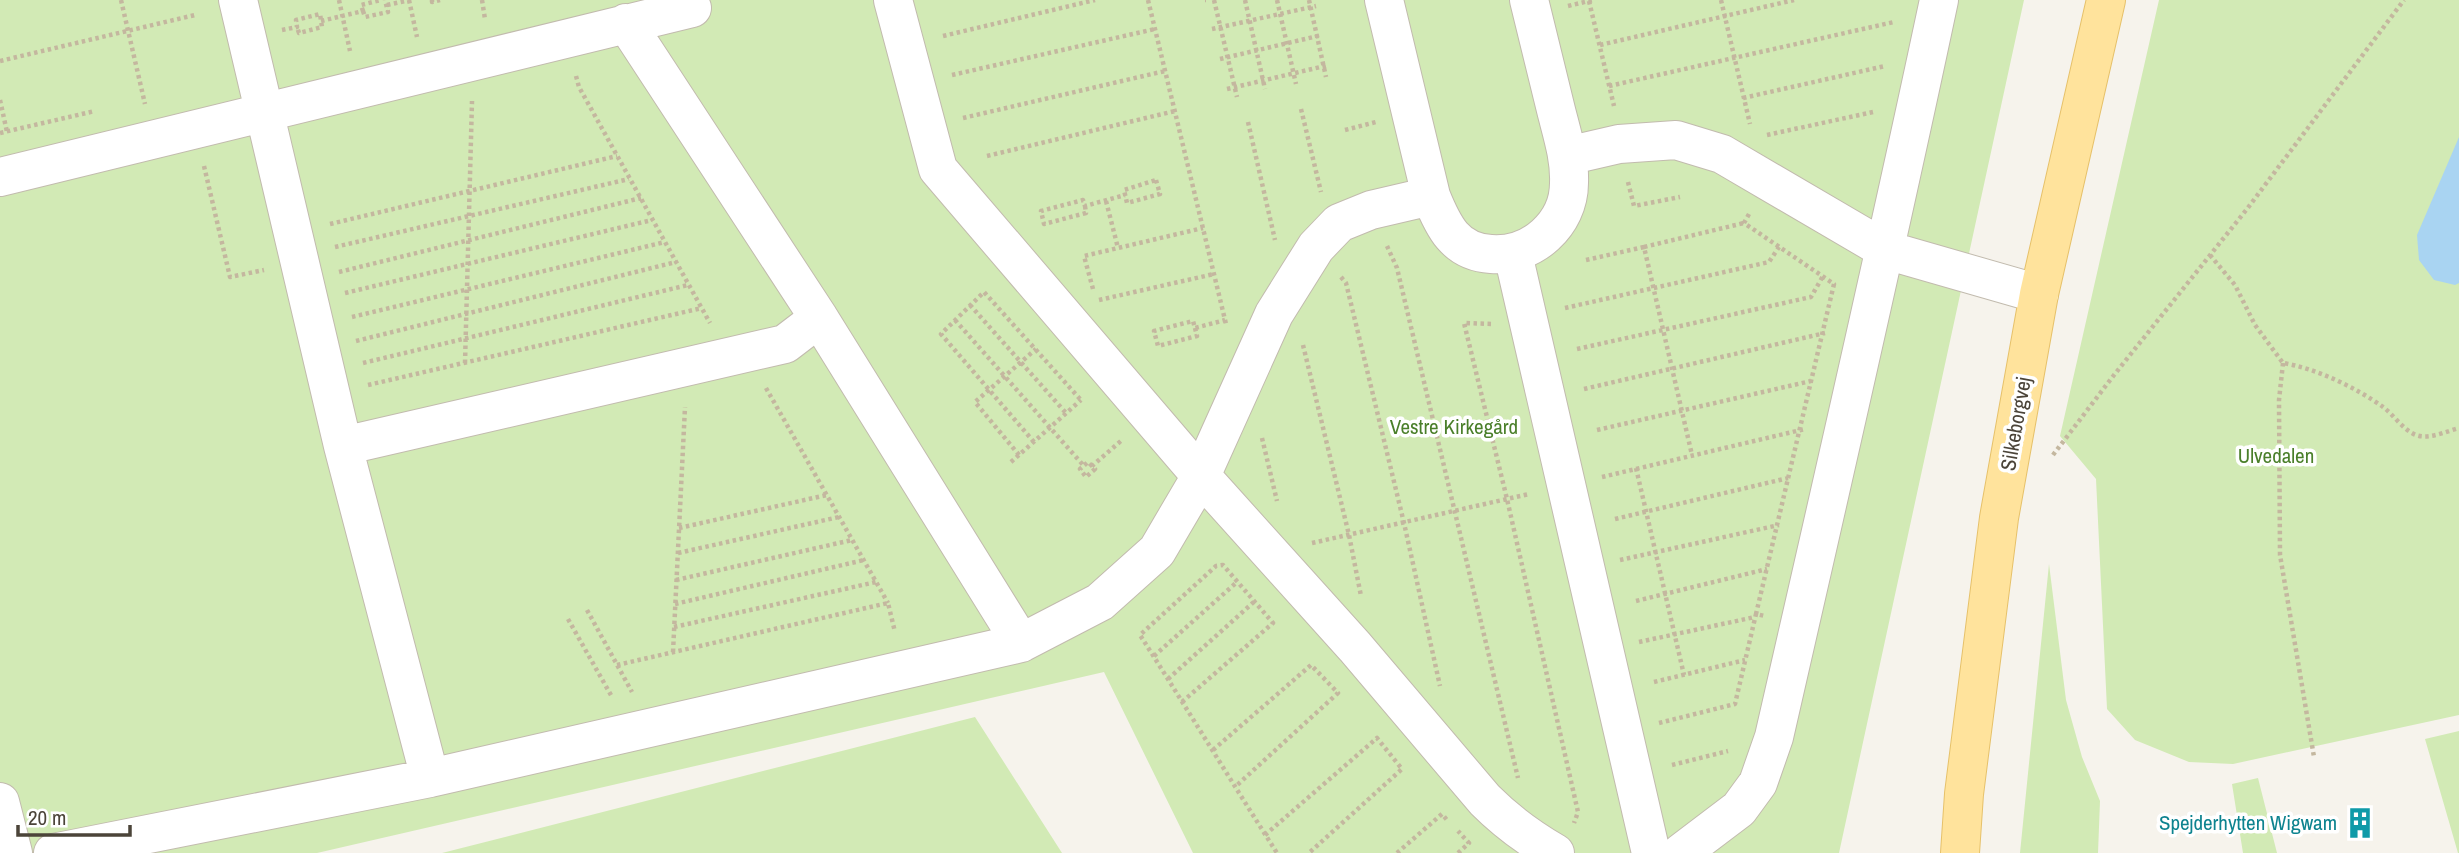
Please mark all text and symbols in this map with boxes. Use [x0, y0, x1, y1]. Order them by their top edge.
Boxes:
street label: Silkeborgvej [1993, 375, 2038, 473]
park label: Vestre Kirkegård [1390, 412, 1518, 441]
park label: Ulvedalen [2238, 441, 2314, 470]
scale bar [18, 794, 130, 838]
text: 20 m [28, 803, 66, 832]
building icon: Spejderhytten Wigwam [2343, 806, 2377, 840]
place label: Spejderhytten Wigwam [2159, 808, 2337, 837]

